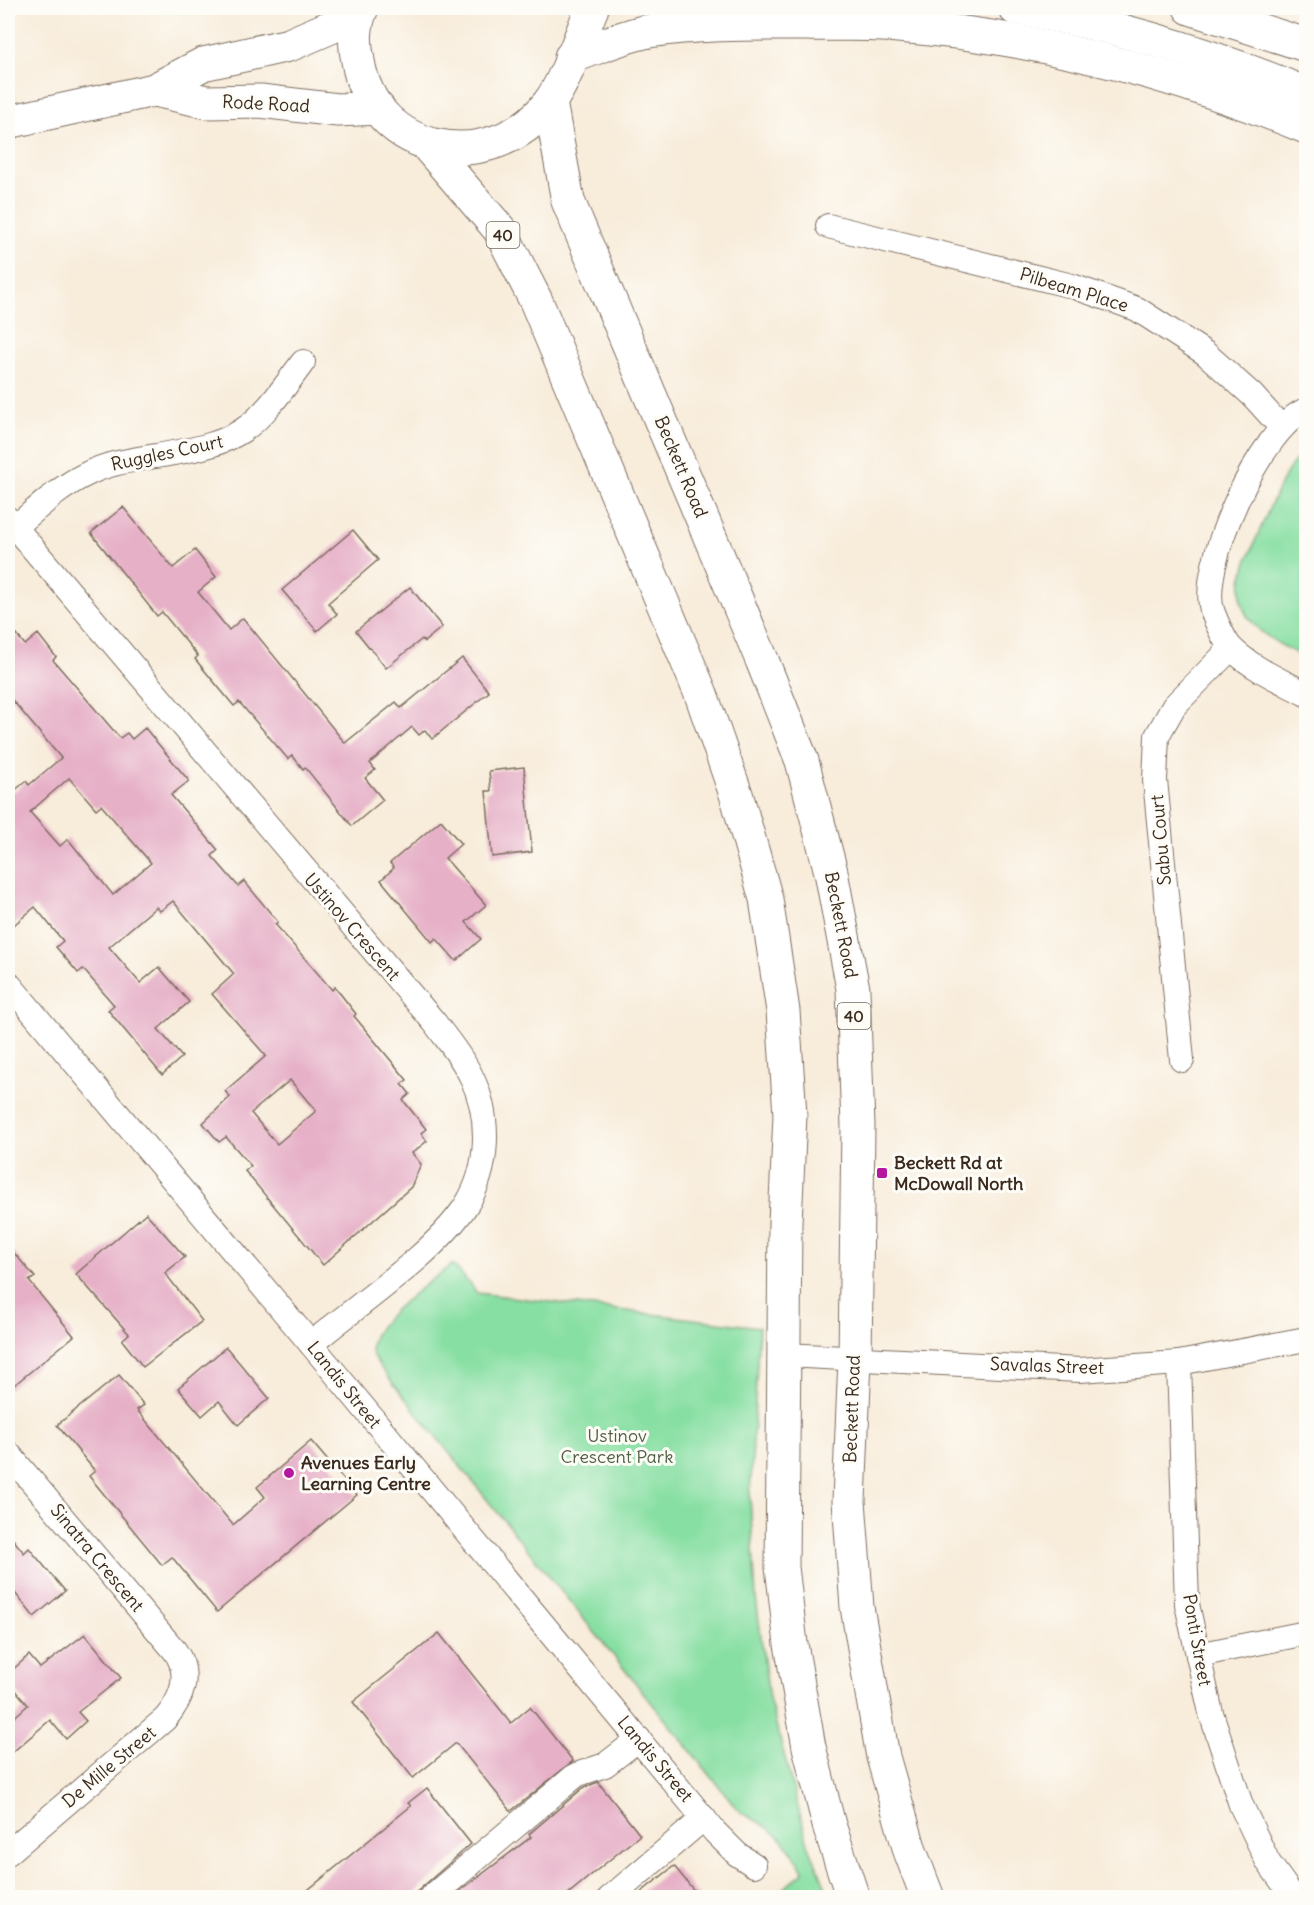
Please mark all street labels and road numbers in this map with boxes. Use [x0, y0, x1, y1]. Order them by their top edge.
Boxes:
street label: Rode Road [221, 90, 311, 117]
road number: 40 [486, 222, 520, 248]
street label: Pilbeam Place [1017, 262, 1131, 317]
street label: Beckett Road [650, 413, 713, 521]
street label: Ruggles Court [109, 429, 225, 476]
street label: Sabu Court [1145, 794, 1176, 886]
street label: Ustinov Crescent [299, 868, 405, 985]
street label: Beckett Road [820, 870, 863, 981]
road number: 40 [838, 1003, 870, 1029]
street label: Landis Street [302, 1336, 387, 1433]
street label: Savalas Street [990, 1352, 1104, 1379]
street label: Beckett Road [838, 1354, 865, 1463]
street label: Sinatra Crescent [46, 1499, 149, 1616]
street label: Ponti Street [1178, 1592, 1217, 1688]
street label: Landis Street [613, 1711, 698, 1806]
street label: De Mille Street [57, 1721, 160, 1813]

